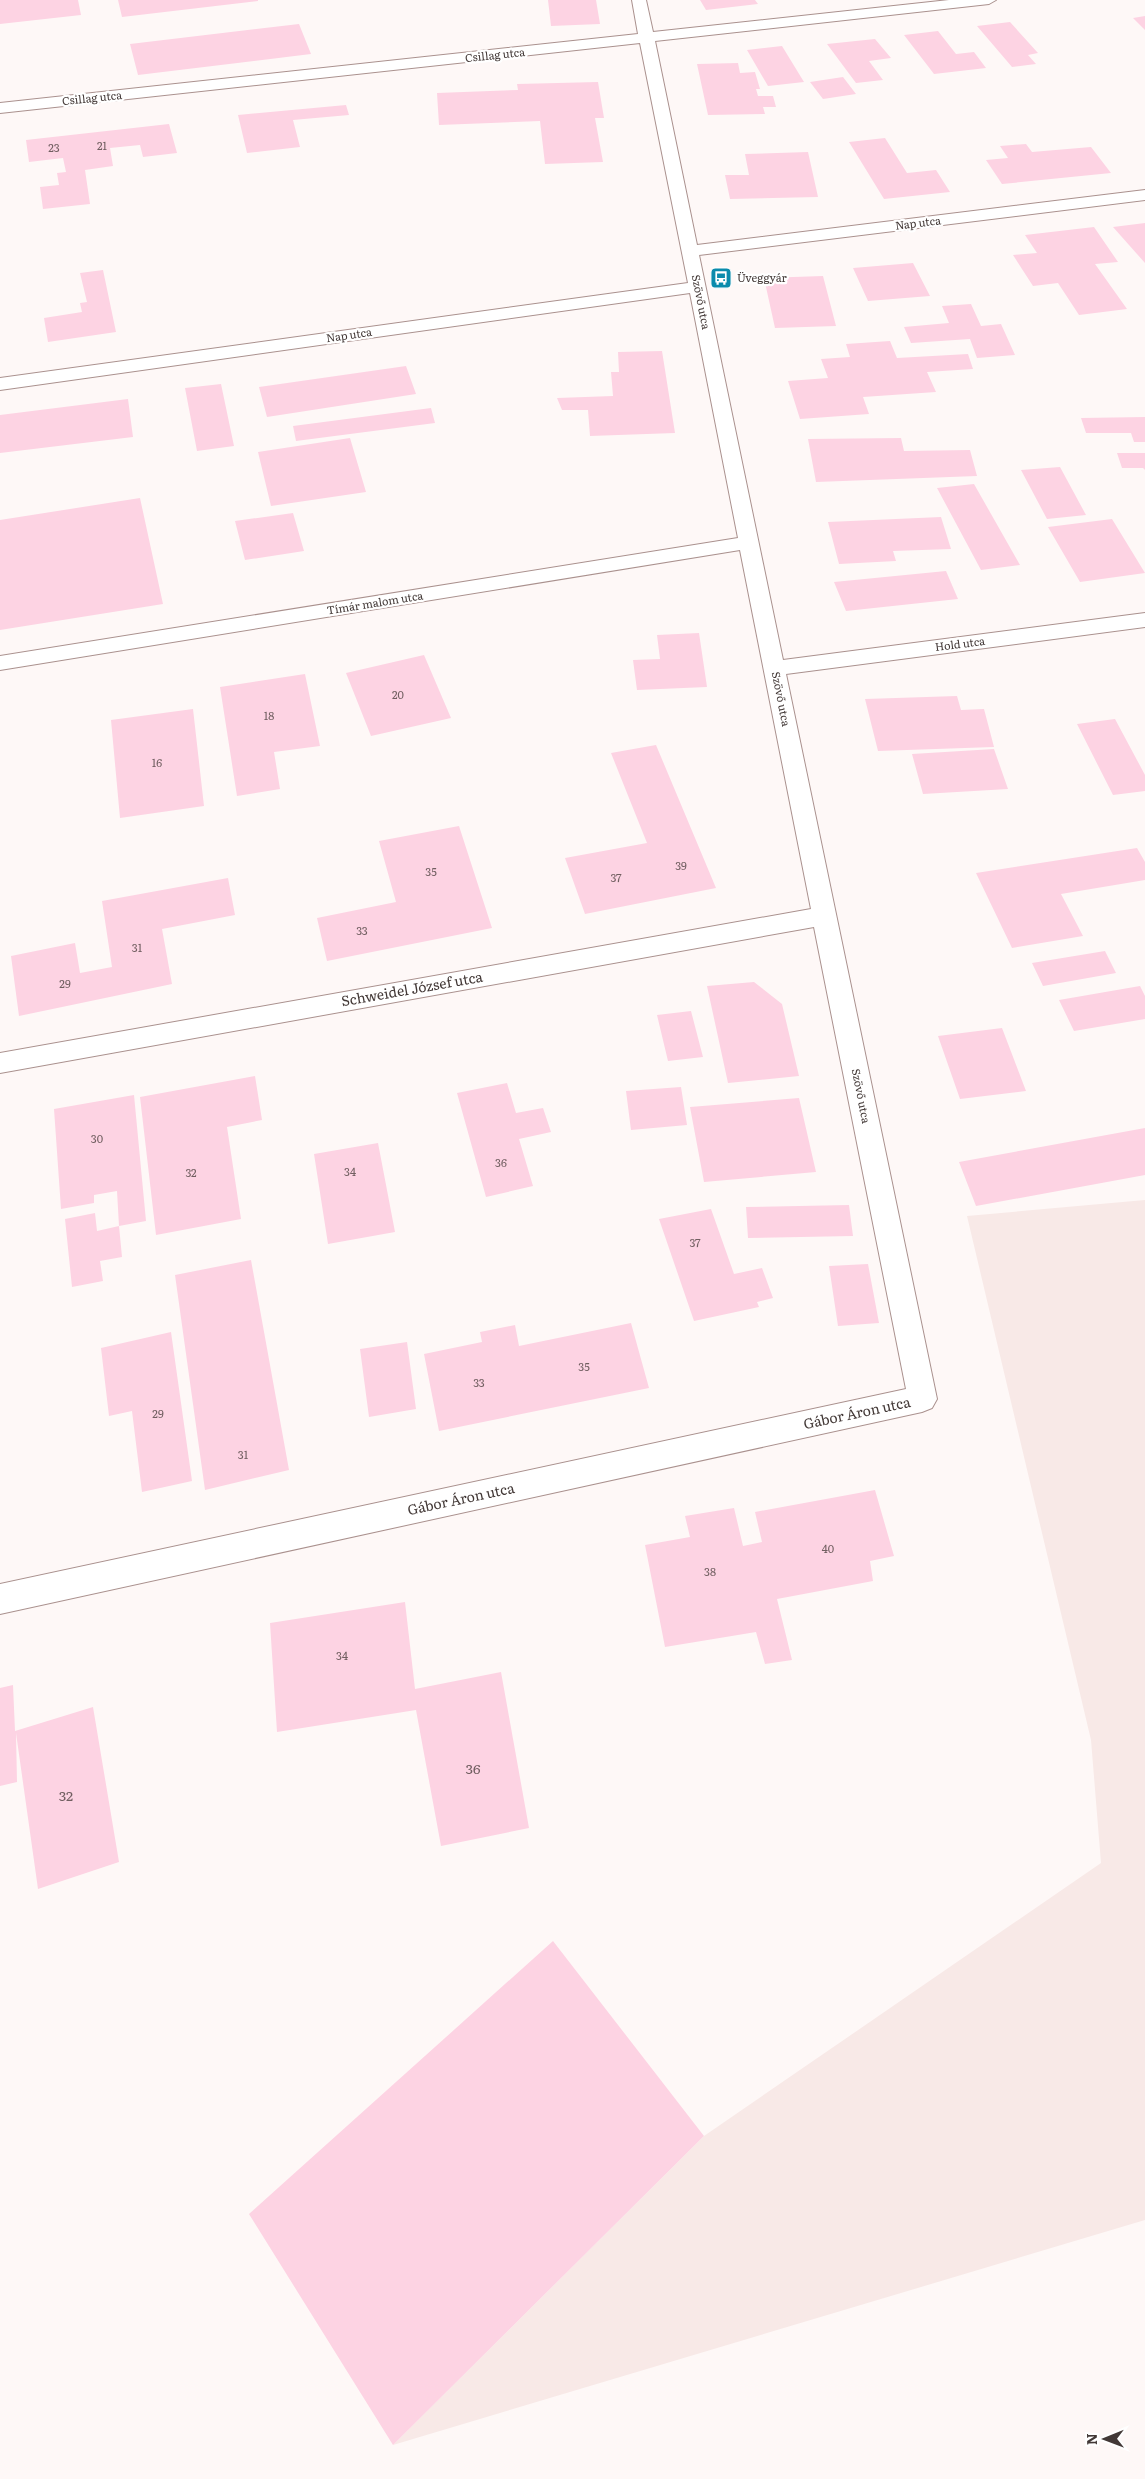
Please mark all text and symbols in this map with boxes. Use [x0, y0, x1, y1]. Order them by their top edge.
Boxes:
street label: Csillag utca [464, 43, 526, 65]
street label: Csillag utca [61, 86, 123, 108]
house number: 21 [97, 137, 108, 153]
house number: 23 [48, 139, 60, 155]
street label: Nap utca [894, 211, 942, 233]
bus stop icon: Üveggyár [709, 266, 733, 290]
place label: Üveggyár [737, 269, 788, 285]
street label: Szövő utca [689, 273, 715, 331]
street label: Nap utca [325, 323, 373, 345]
street label: Tímár malom utca [325, 586, 424, 618]
street label: Hold utca [934, 632, 986, 654]
street label: Szövő utca [769, 670, 795, 728]
house number: 20 [392, 686, 404, 702]
house number: 18 [264, 707, 274, 723]
house number: 16 [152, 754, 162, 770]
house number: 39 [675, 857, 687, 873]
house number: 35 [425, 863, 437, 879]
house number: 37 [610, 869, 622, 885]
house number: 33 [356, 922, 368, 938]
house number: 31 [132, 939, 143, 955]
street label: Schweidel József utca [340, 966, 485, 1010]
house number: 29 [59, 975, 71, 991]
street label: Szövő utca [849, 1067, 875, 1125]
house number: 30 [91, 1130, 103, 1146]
house number: 36 [495, 1154, 507, 1170]
house number: 34 [344, 1163, 356, 1179]
house number: 32 [185, 1164, 197, 1180]
house number: 37 [689, 1234, 701, 1250]
house number: 35 [578, 1358, 590, 1374]
house number: 33 [473, 1374, 485, 1390]
street label: Gábor Áron utca [801, 1391, 913, 1433]
house number: 29 [152, 1405, 164, 1421]
house number: 31 [238, 1446, 249, 1462]
street label: Gábor Áron utca [405, 1477, 517, 1519]
house number: 40 [822, 1540, 834, 1556]
house number: 38 [704, 1563, 716, 1579]
house number: 34 [336, 1647, 348, 1663]
house number: 36 [465, 1758, 481, 1778]
house number: 32 [59, 1785, 73, 1805]
north arrow [1080, 2414, 1130, 2464]
text: N [1081, 2433, 1101, 2445]

